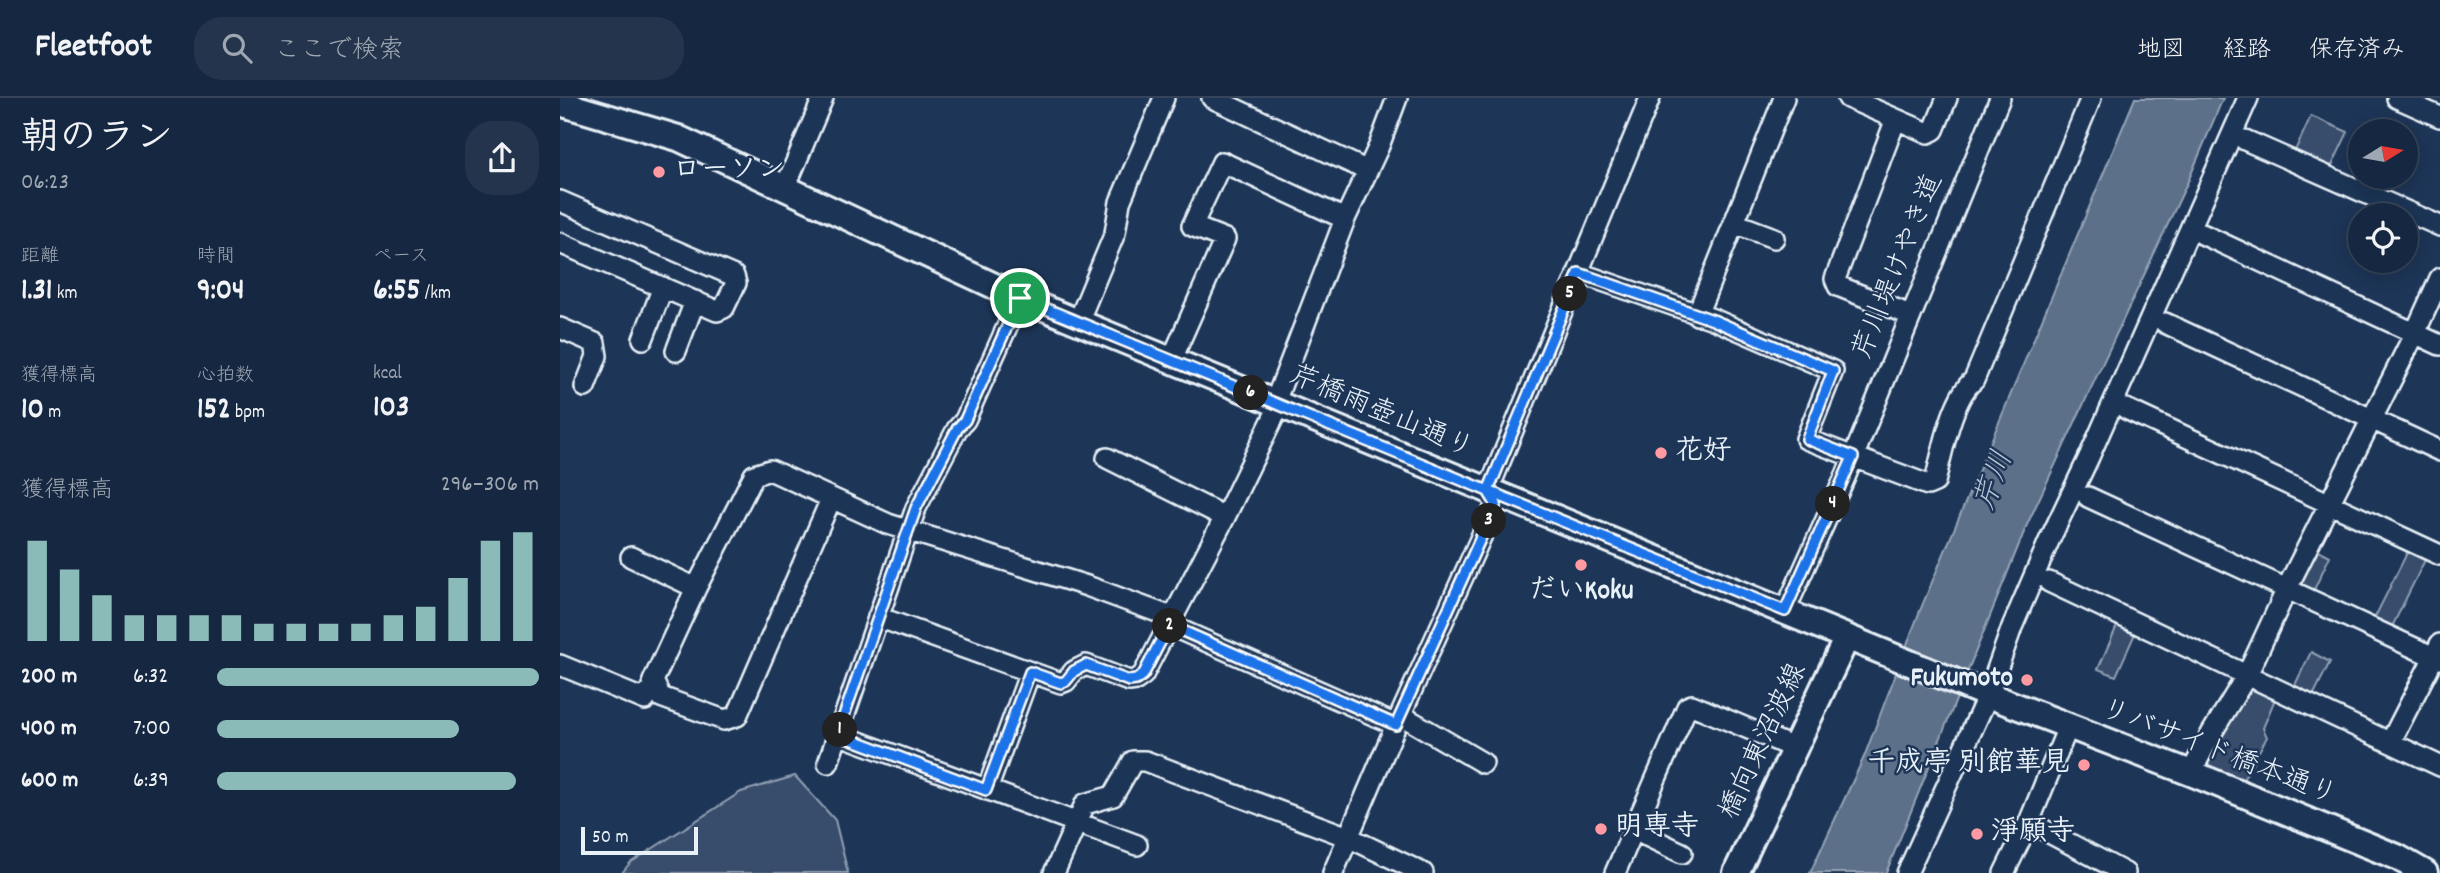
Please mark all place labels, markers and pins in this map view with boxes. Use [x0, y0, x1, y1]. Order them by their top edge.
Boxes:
place label: ローソン [673, 152, 785, 192]
marker: ローソン [651, 164, 667, 180]
pin [990, 268, 1050, 328]
pin: 5 [1552, 276, 1588, 312]
pin: 6 [1234, 376, 1268, 410]
place label: 花好 [1675, 433, 1731, 473]
marker: 花好 [1653, 445, 1669, 461]
pin: 4 [1816, 486, 1850, 522]
pin: 3 [1472, 504, 1506, 538]
marker: だいKoku [1573, 557, 1589, 573]
place label: だいKoku [1529, 573, 1633, 613]
pin: 2 [1152, 608, 1188, 644]
place label: Fukumoto [1910, 660, 2013, 700]
marker: Fukumoto [2019, 672, 2035, 688]
pin: 1 [822, 712, 858, 748]
place label: 千成亭 別館華見 [1868, 745, 2070, 785]
marker: 千成亭 別館華見 [2076, 757, 2092, 773]
place label: 明専寺 [1615, 809, 1699, 849]
place label: 淨願寺 [1991, 814, 2075, 854]
marker: 明専寺 [1593, 821, 1609, 837]
marker: 淨願寺 [1969, 826, 1985, 842]

